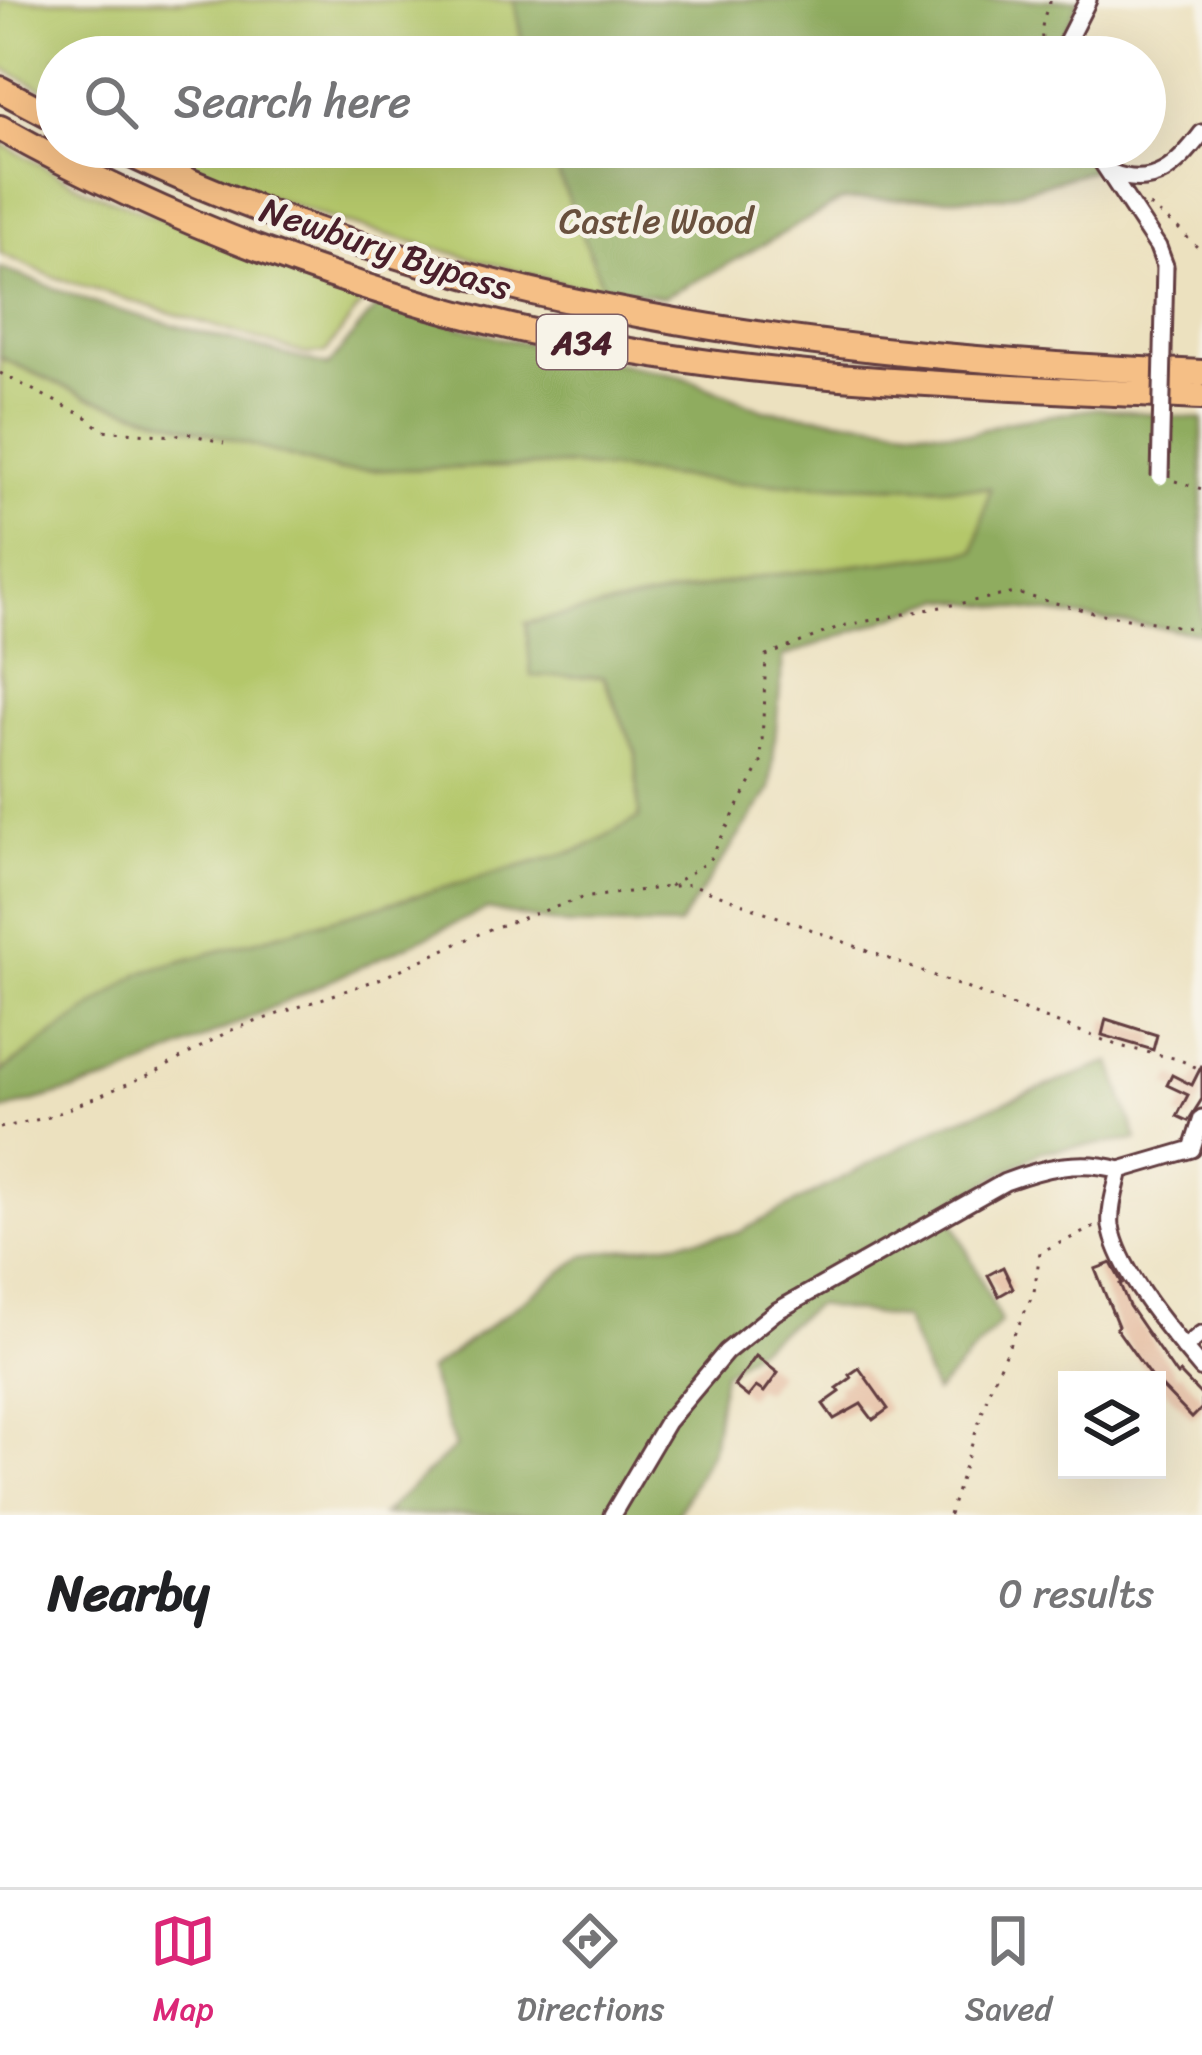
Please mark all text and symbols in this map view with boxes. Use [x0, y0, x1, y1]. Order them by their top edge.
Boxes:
search box [36, 36, 1166, 168]
text: Search here [174, 62, 411, 142]
icon: search [78, 69, 144, 135]
street label: Newbury Bypass [252, 178, 520, 320]
park label: Castle Wood [559, 189, 756, 253]
road number: A34 [537, 315, 627, 369]
map controls [1058, 1371, 1166, 1479]
button: layers [1058, 1371, 1166, 1479]
text: Nearby [48, 1548, 209, 1638]
text: 0 results [998, 1559, 1154, 1628]
tab: Map [150, 1908, 216, 2038]
tab: Directions [517, 1908, 664, 2038]
tab: Saved [965, 1908, 1052, 2038]

